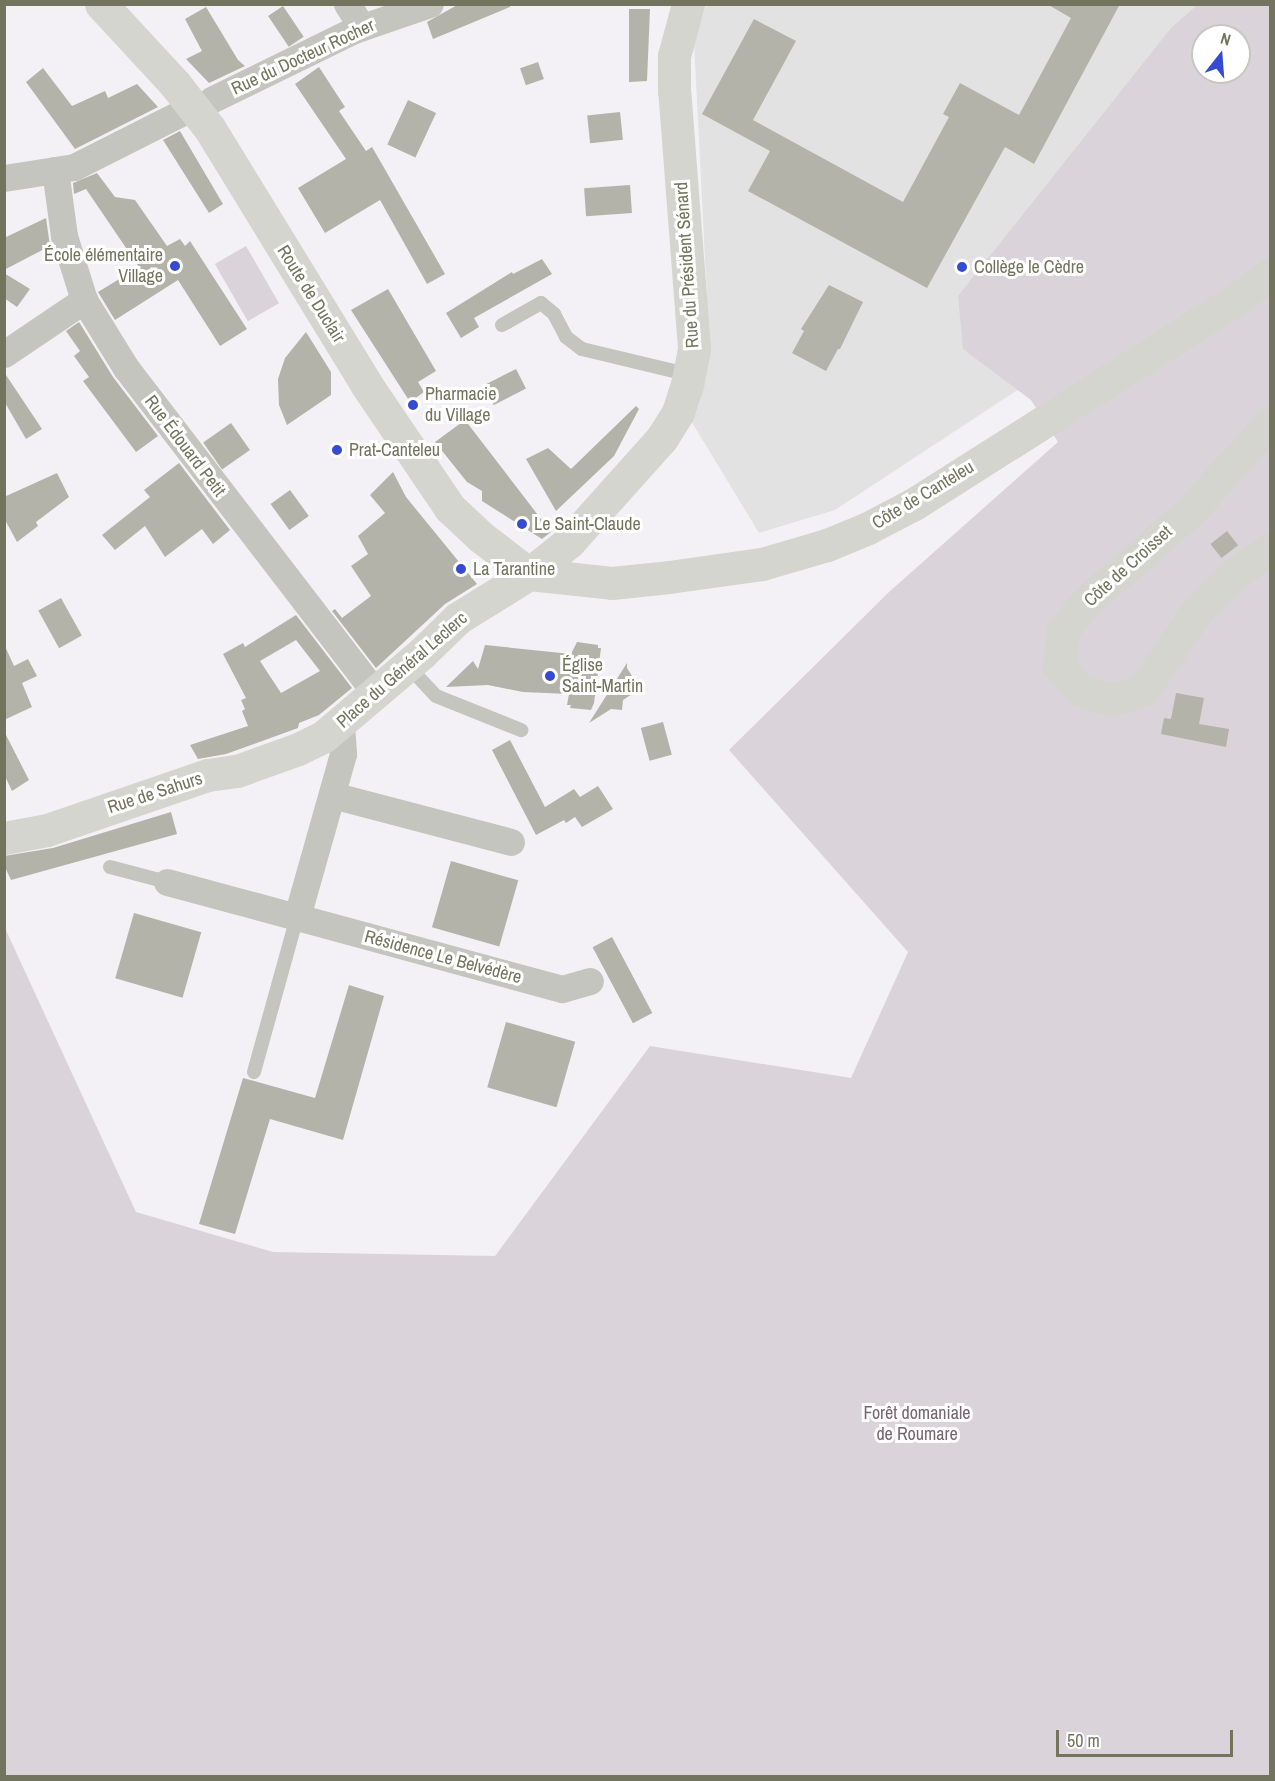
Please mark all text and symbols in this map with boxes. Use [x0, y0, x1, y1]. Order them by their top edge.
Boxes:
street label: Rue du Docteur Rocher [228, 14, 378, 100]
north arrow [1191, 24, 1251, 84]
text: N [1218, 27, 1233, 51]
street label: Rue du Président Sénard [670, 181, 704, 349]
street label: Route de Duclair [272, 241, 350, 347]
place label: École élémentaire Village [44, 245, 163, 288]
place label: Collège le Cèdre [974, 256, 1084, 278]
marker: École élémentaire Village [168, 259, 182, 273]
marker: Collège le Cèdre [955, 260, 969, 274]
place label: Pharmacie du Village [425, 384, 496, 426]
street label: Rue Édouard Petit [140, 391, 230, 501]
marker: Pharmacie du Village [406, 398, 420, 412]
place label: Prat-Canteleu [349, 439, 440, 461]
marker: Prat-Canteleu [330, 443, 344, 457]
street label: Côte de Canteleu [868, 456, 978, 534]
place label: Le Saint-Claude [534, 513, 641, 535]
marker: Le Saint-Claude [515, 517, 529, 531]
street label: Côte de Croisset [1080, 521, 1176, 611]
place label: La Tarantine [473, 558, 555, 580]
marker: La Tarantine [454, 562, 468, 576]
street label: Place du Général Leclerc [332, 607, 472, 733]
place label: Église Saint-Martin [562, 655, 643, 698]
marker: Église Saint-Martin [543, 669, 557, 683]
street label: Rue de Sahurs [105, 768, 205, 818]
street label: Résidence Le Belvédère [362, 926, 524, 988]
park label: Forêt domaniale de Roumare [864, 1403, 970, 1446]
scale bar [1059, 1718, 1236, 1756]
text: 50 m [1067, 1728, 1100, 1753]

